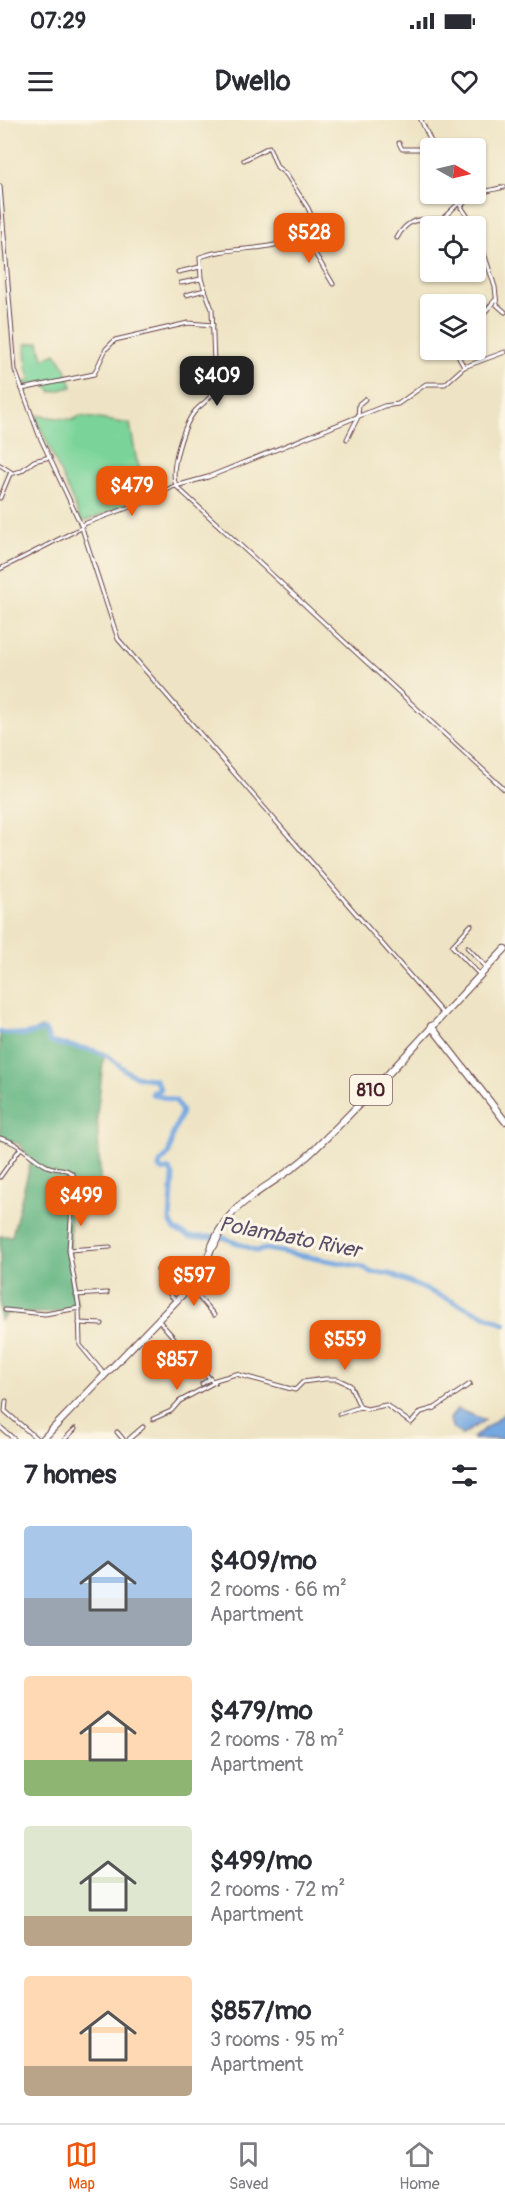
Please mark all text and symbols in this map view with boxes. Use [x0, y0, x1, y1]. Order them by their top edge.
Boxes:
text: 07:29 [30, 7, 86, 35]
icon: menu [24, 65, 57, 98]
text: Dwello [215, 65, 290, 98]
icon: heart [448, 65, 481, 98]
north arrow [420, 138, 486, 204]
map controls [420, 138, 486, 360]
pin: $528 [273, 213, 345, 264]
button: locate [420, 216, 486, 282]
text: $528 [288, 220, 330, 245]
button: layers [420, 294, 486, 360]
pin: $409 [181, 356, 253, 407]
text: $409 [194, 363, 240, 388]
pin: $479 [96, 466, 168, 517]
text: $479 [110, 473, 154, 498]
road number: 810 [350, 1075, 392, 1105]
pin: $499 [45, 1176, 117, 1227]
text: $499 [59, 1183, 103, 1208]
water label: Polambato River [217, 1211, 366, 1265]
pin: $597 [158, 1256, 230, 1307]
text: $597 [173, 1263, 215, 1288]
pin: $559 [309, 1320, 381, 1371]
text: $559 [324, 1327, 366, 1352]
pin: $857 [141, 1340, 213, 1391]
text: $857 [156, 1347, 198, 1372]
text: 7 homes [24, 1459, 116, 1491]
icon: filters [448, 1459, 481, 1492]
text: $409/mo [210, 1545, 317, 1577]
icon: home [72, 1550, 144, 1622]
text: 2 rooms · 66 m² [210, 1577, 347, 1602]
text: Apartment [210, 1602, 303, 1627]
text: $479/mo [210, 1695, 313, 1727]
icon: home [72, 1700, 144, 1772]
text: 2 rooms · 78 m² [210, 1727, 344, 1752]
text: Apartment [210, 1752, 303, 1777]
text: $499/mo [210, 1845, 312, 1877]
icon: home [72, 1850, 144, 1922]
text: 2 rooms · 72 m² [210, 1877, 345, 1902]
text: Apartment [210, 1902, 303, 1927]
text: $857/mo [210, 1995, 311, 2027]
icon: home [72, 2000, 144, 2072]
text: 3 rooms · 95 m² [210, 2027, 345, 2052]
text: Apartment [210, 2052, 303, 2077]
tab: Map [65, 2138, 98, 2194]
tab: Saved [229, 2138, 269, 2194]
tab: Home [399, 2138, 440, 2194]

